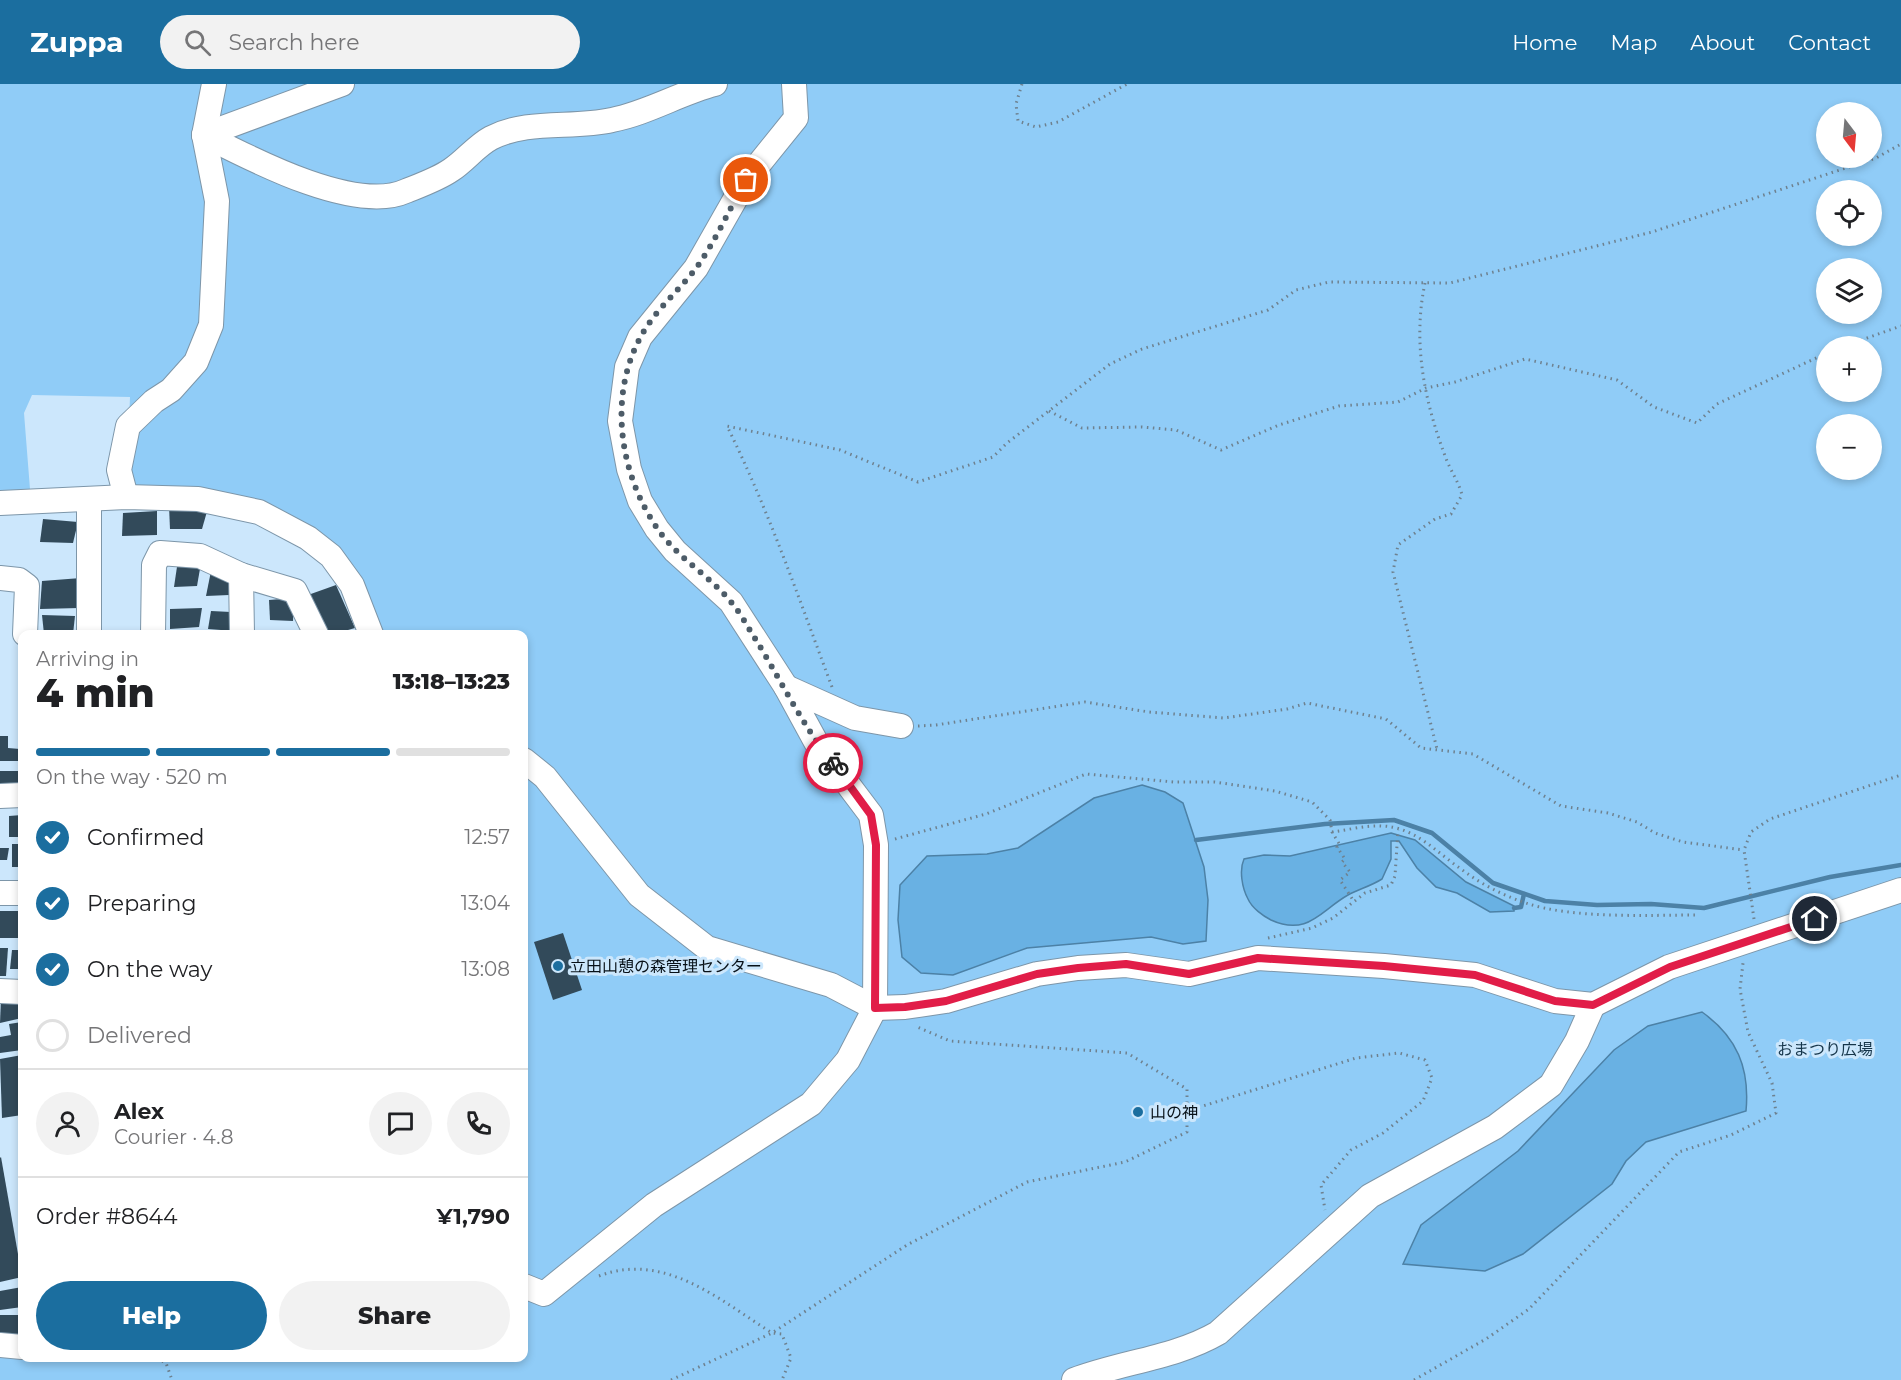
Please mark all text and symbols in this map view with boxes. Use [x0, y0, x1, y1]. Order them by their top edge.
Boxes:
search box [160, 15, 580, 69]
text: Zuppa [30, 25, 124, 59]
icon: search [181, 26, 214, 59]
text: Search here [229, 29, 359, 56]
text: Home [1512, 30, 1577, 55]
text: Map [1610, 30, 1657, 55]
text: About [1690, 30, 1755, 55]
text: Contact [1788, 30, 1871, 55]
north arrow [1816, 102, 1882, 168]
map controls [1816, 102, 1882, 480]
pin [720, 154, 771, 205]
icon: bag [729, 163, 762, 196]
button: locate [1816, 180, 1882, 246]
button: layers [1816, 258, 1882, 324]
button: + [1816, 336, 1882, 402]
button: − [1816, 414, 1882, 480]
text: Arriving in [36, 647, 139, 671]
text: 13:18–13:23 [393, 668, 510, 695]
text: 4 min [36, 669, 155, 717]
courier [803, 733, 863, 793]
icon: bike [817, 747, 850, 780]
text: On the way · 520 m [36, 765, 228, 789]
icon: check [36, 821, 69, 854]
text: Confirmed [87, 824, 204, 851]
text: 12:57 [464, 825, 510, 849]
icon: check [36, 887, 69, 920]
text: Preparing [87, 890, 196, 917]
text: 13:04 [461, 891, 510, 915]
pin [1789, 893, 1840, 944]
icon: home [1798, 902, 1831, 935]
icon: check [36, 953, 69, 986]
text: On the way [87, 956, 212, 983]
text: 13:08 [461, 957, 510, 981]
place label: 立田山憩の森管理センター [570, 957, 762, 976]
marker: 立田山憩の森管理センター [551, 959, 565, 973]
text: Delivered [87, 1022, 192, 1049]
park label: おまつり広場 [1777, 1040, 1873, 1059]
button: person [36, 1092, 99, 1155]
button: chat [369, 1092, 432, 1155]
button: phone [447, 1092, 510, 1155]
text: Alex [114, 1098, 164, 1125]
place label: 山の神 [1150, 1103, 1198, 1122]
marker: 山の神 [1131, 1105, 1145, 1119]
text: Courier · 4.8 [114, 1125, 233, 1149]
text: Order #8644 [36, 1203, 178, 1230]
text: ¥1,790 [437, 1203, 510, 1230]
button: Help [36, 1281, 267, 1350]
button: Share [279, 1281, 510, 1350]

